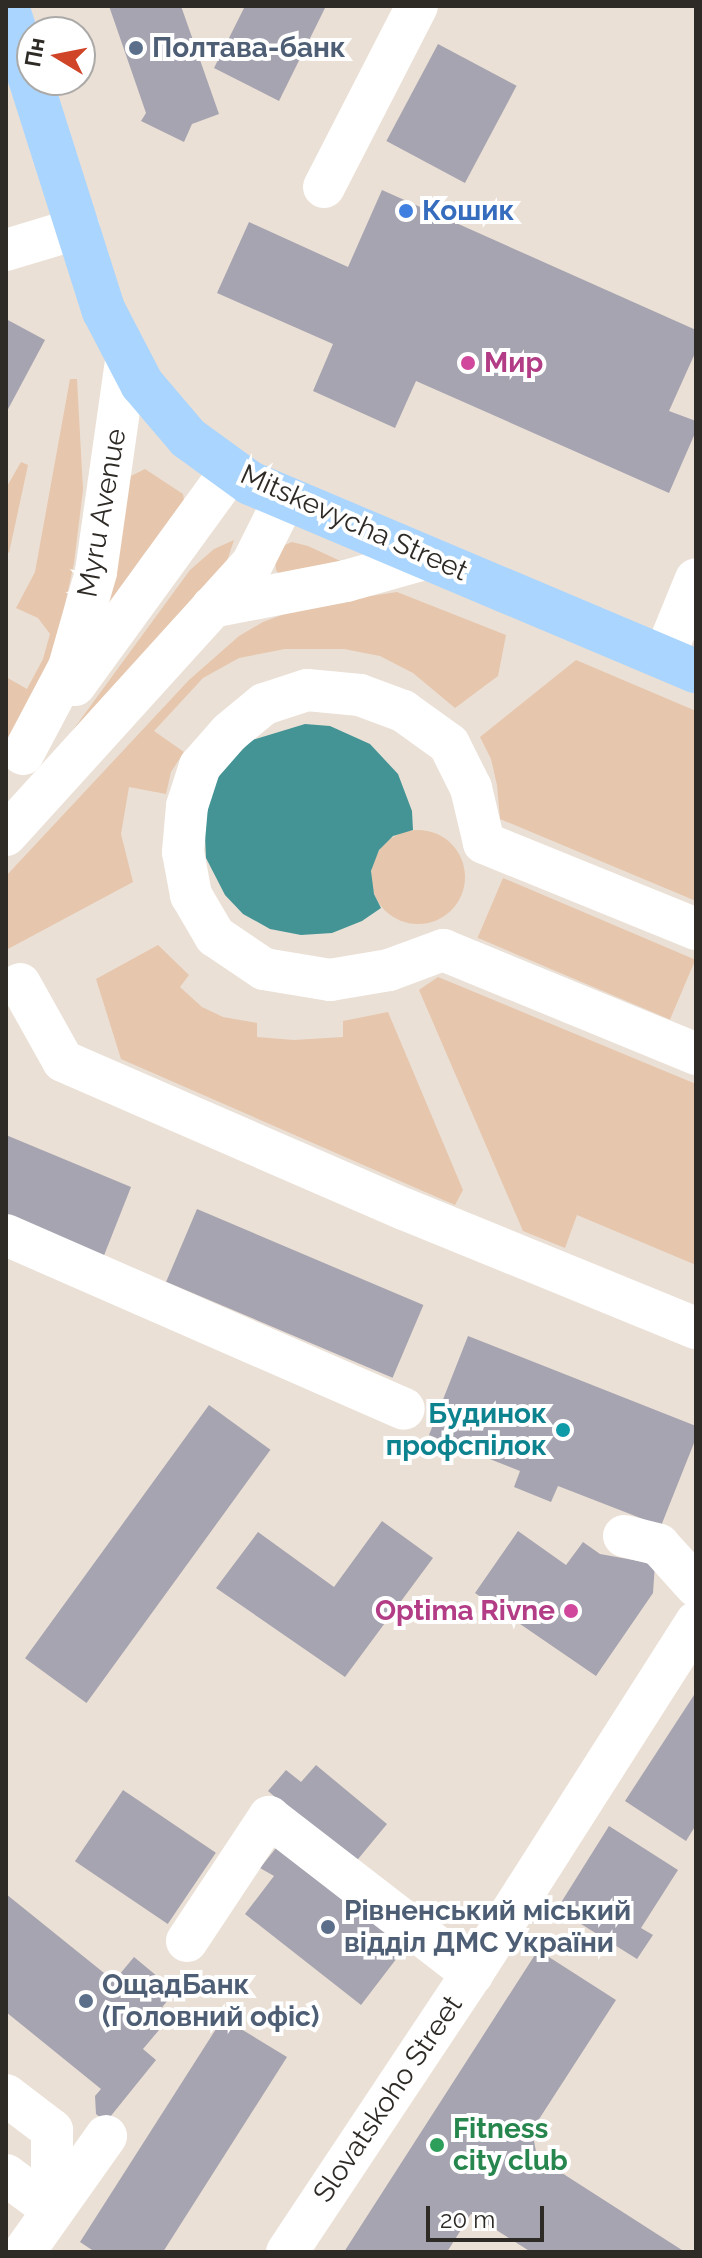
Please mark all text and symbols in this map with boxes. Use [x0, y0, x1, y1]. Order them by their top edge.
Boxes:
north arrow [16, 16, 96, 96]
place label: Полтава-банк [152, 31, 346, 65]
text: Пн [19, 36, 50, 69]
marker: Полтава-банк [127, 39, 145, 57]
place label: Кошик [422, 194, 514, 228]
marker: Кошик [397, 202, 415, 220]
place label: Мир [484, 346, 543, 380]
marker: Мир [459, 354, 477, 372]
street label: Myru Avenue [71, 426, 133, 600]
street label: Mitskevycha Street [235, 458, 473, 588]
place label: Будинок профспілок [386, 1397, 547, 1463]
marker: Будинок профспілок [554, 1421, 572, 1439]
place label: Optima Rivne [375, 1594, 555, 1628]
marker: Optima Rivne [562, 1602, 580, 1620]
place label: Рівненський міський відділ ДМС України [344, 1894, 631, 1960]
marker: Рівненський міський відділ ДМС України [319, 1918, 337, 1936]
place label: ОщадБанк (Головний офіс) [102, 1968, 320, 2034]
street label: Slovatskoho Street [306, 1989, 470, 2209]
marker: ОщадБанк (Головний офіс) [77, 1992, 95, 2010]
place label: Fitness city club [453, 2112, 568, 2178]
marker: Fitness city club [428, 2136, 446, 2154]
scale bar [430, 2190, 548, 2240]
text: 20 m [440, 2205, 495, 2234]

